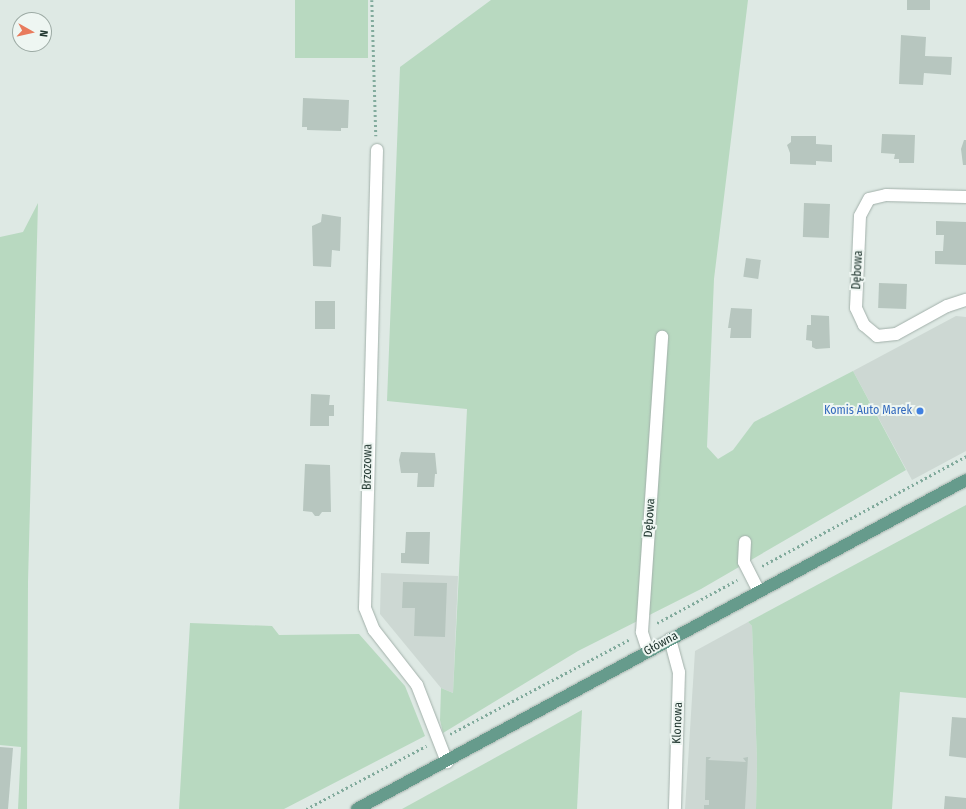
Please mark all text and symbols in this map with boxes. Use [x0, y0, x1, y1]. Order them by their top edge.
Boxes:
north arrow [12, 12, 52, 52]
text: N [36, 29, 50, 38]
street label: Dębowa [850, 250, 866, 290]
place label: Komis Auto Marek [824, 404, 912, 418]
marker: Komis Auto Marek [915, 406, 925, 416]
street label: Brzozowa [360, 444, 376, 490]
street label: Dębowa [641, 498, 659, 538]
street label: Główna [641, 629, 681, 659]
street label: Klonowa [670, 702, 686, 744]

